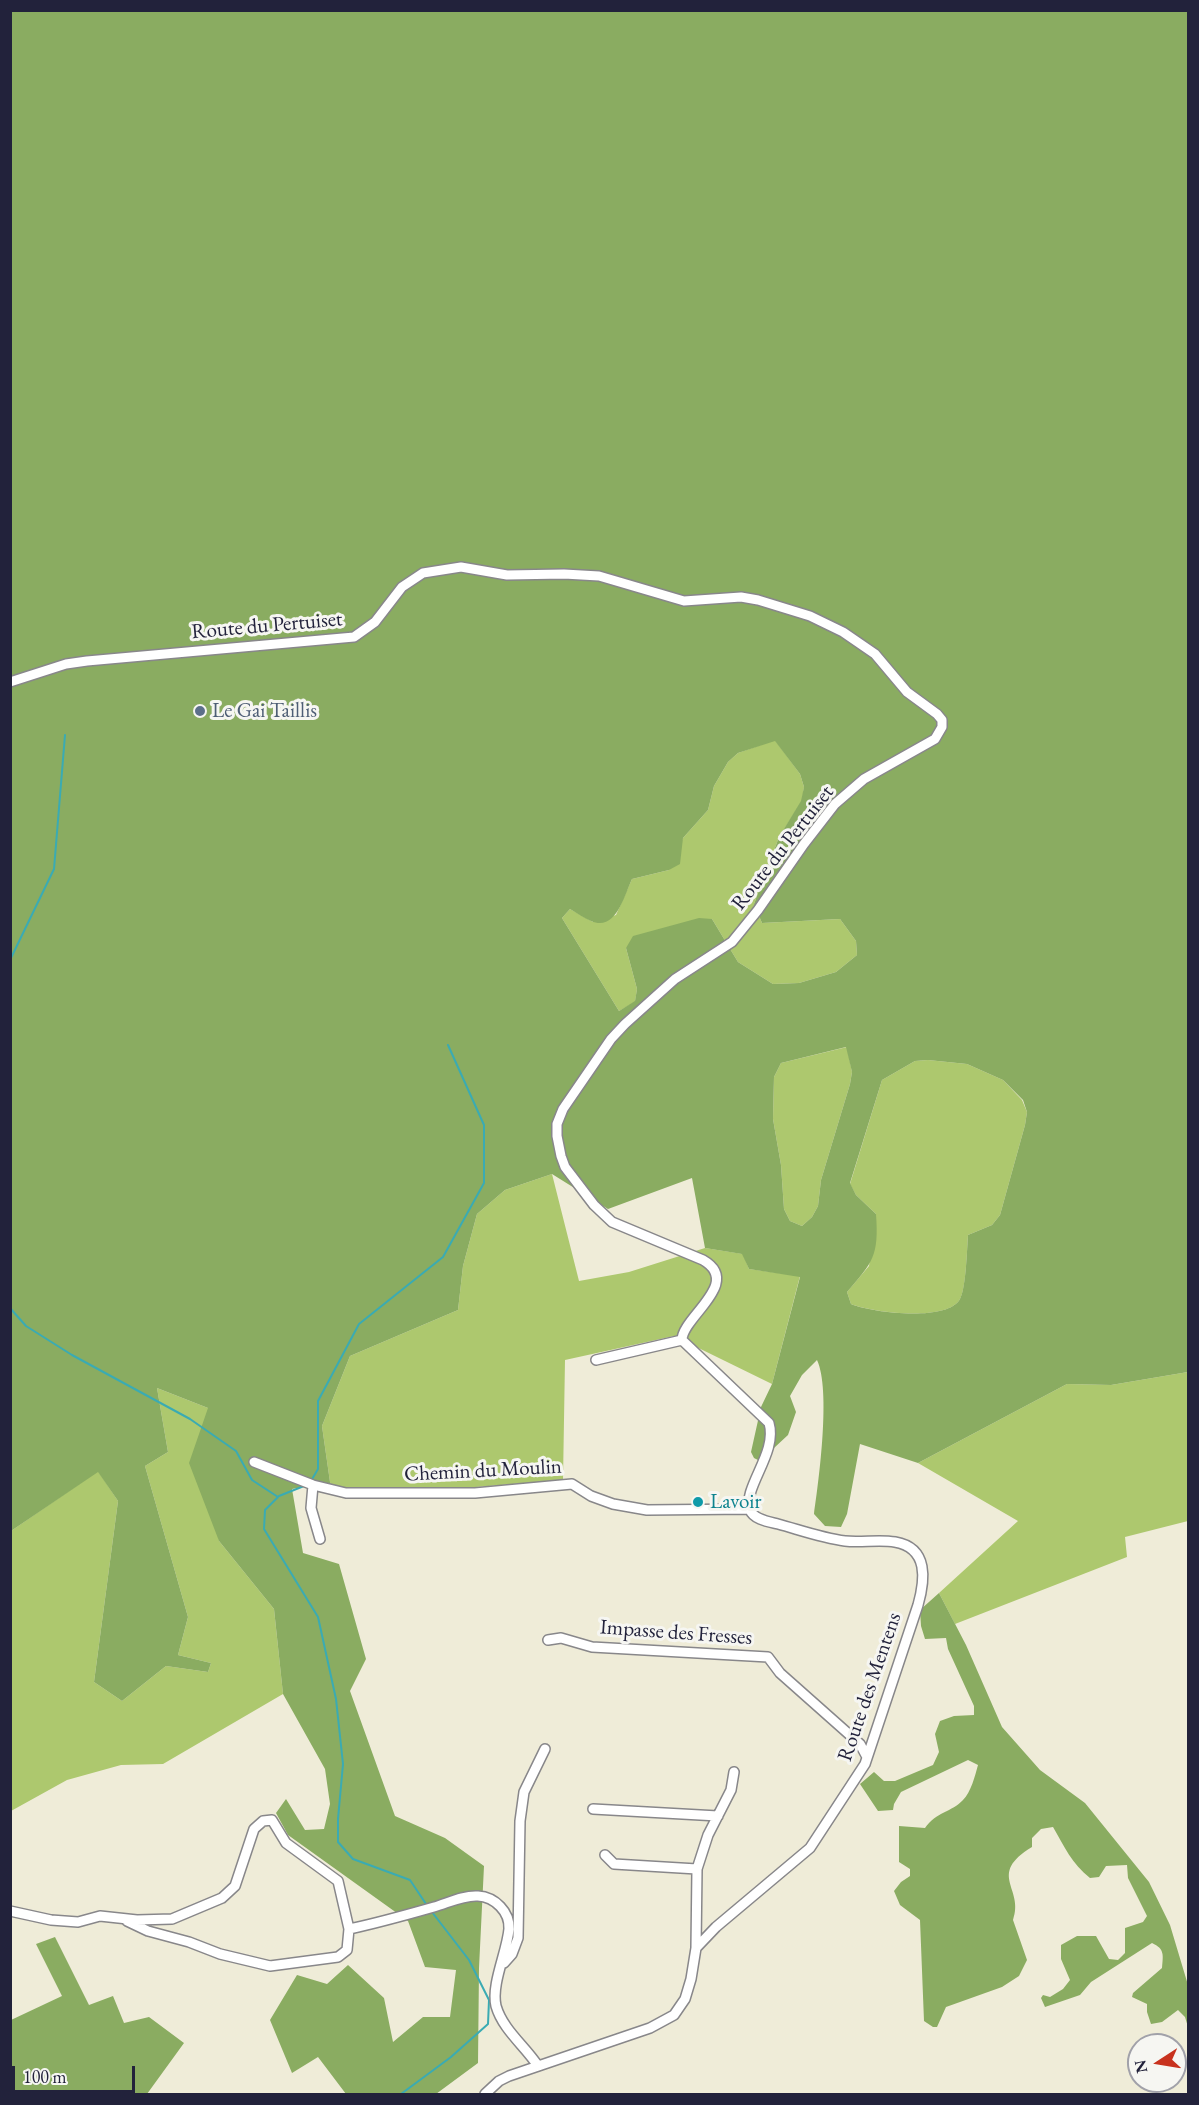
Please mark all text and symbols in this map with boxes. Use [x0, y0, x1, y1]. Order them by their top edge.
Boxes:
street label: Route du Pertuiset [190, 607, 344, 645]
place label: Le Gai Taillis [212, 698, 317, 724]
marker: Le Gai Taillis [193, 704, 207, 718]
street label: Route du Pertuiset [726, 781, 840, 915]
street label: Chemin du Moulin [404, 1454, 562, 1488]
place label: Lavoir [710, 1489, 761, 1515]
marker: Lavoir [691, 1495, 705, 1509]
street label: Route des Mentens [833, 1609, 907, 1765]
street label: Impasse des Fresses [599, 1615, 753, 1651]
north arrow [1127, 2033, 1187, 2093]
scale bar [15, 2054, 138, 2092]
text: N [1129, 2058, 1152, 2075]
text: 100 m [23, 2065, 67, 2088]

